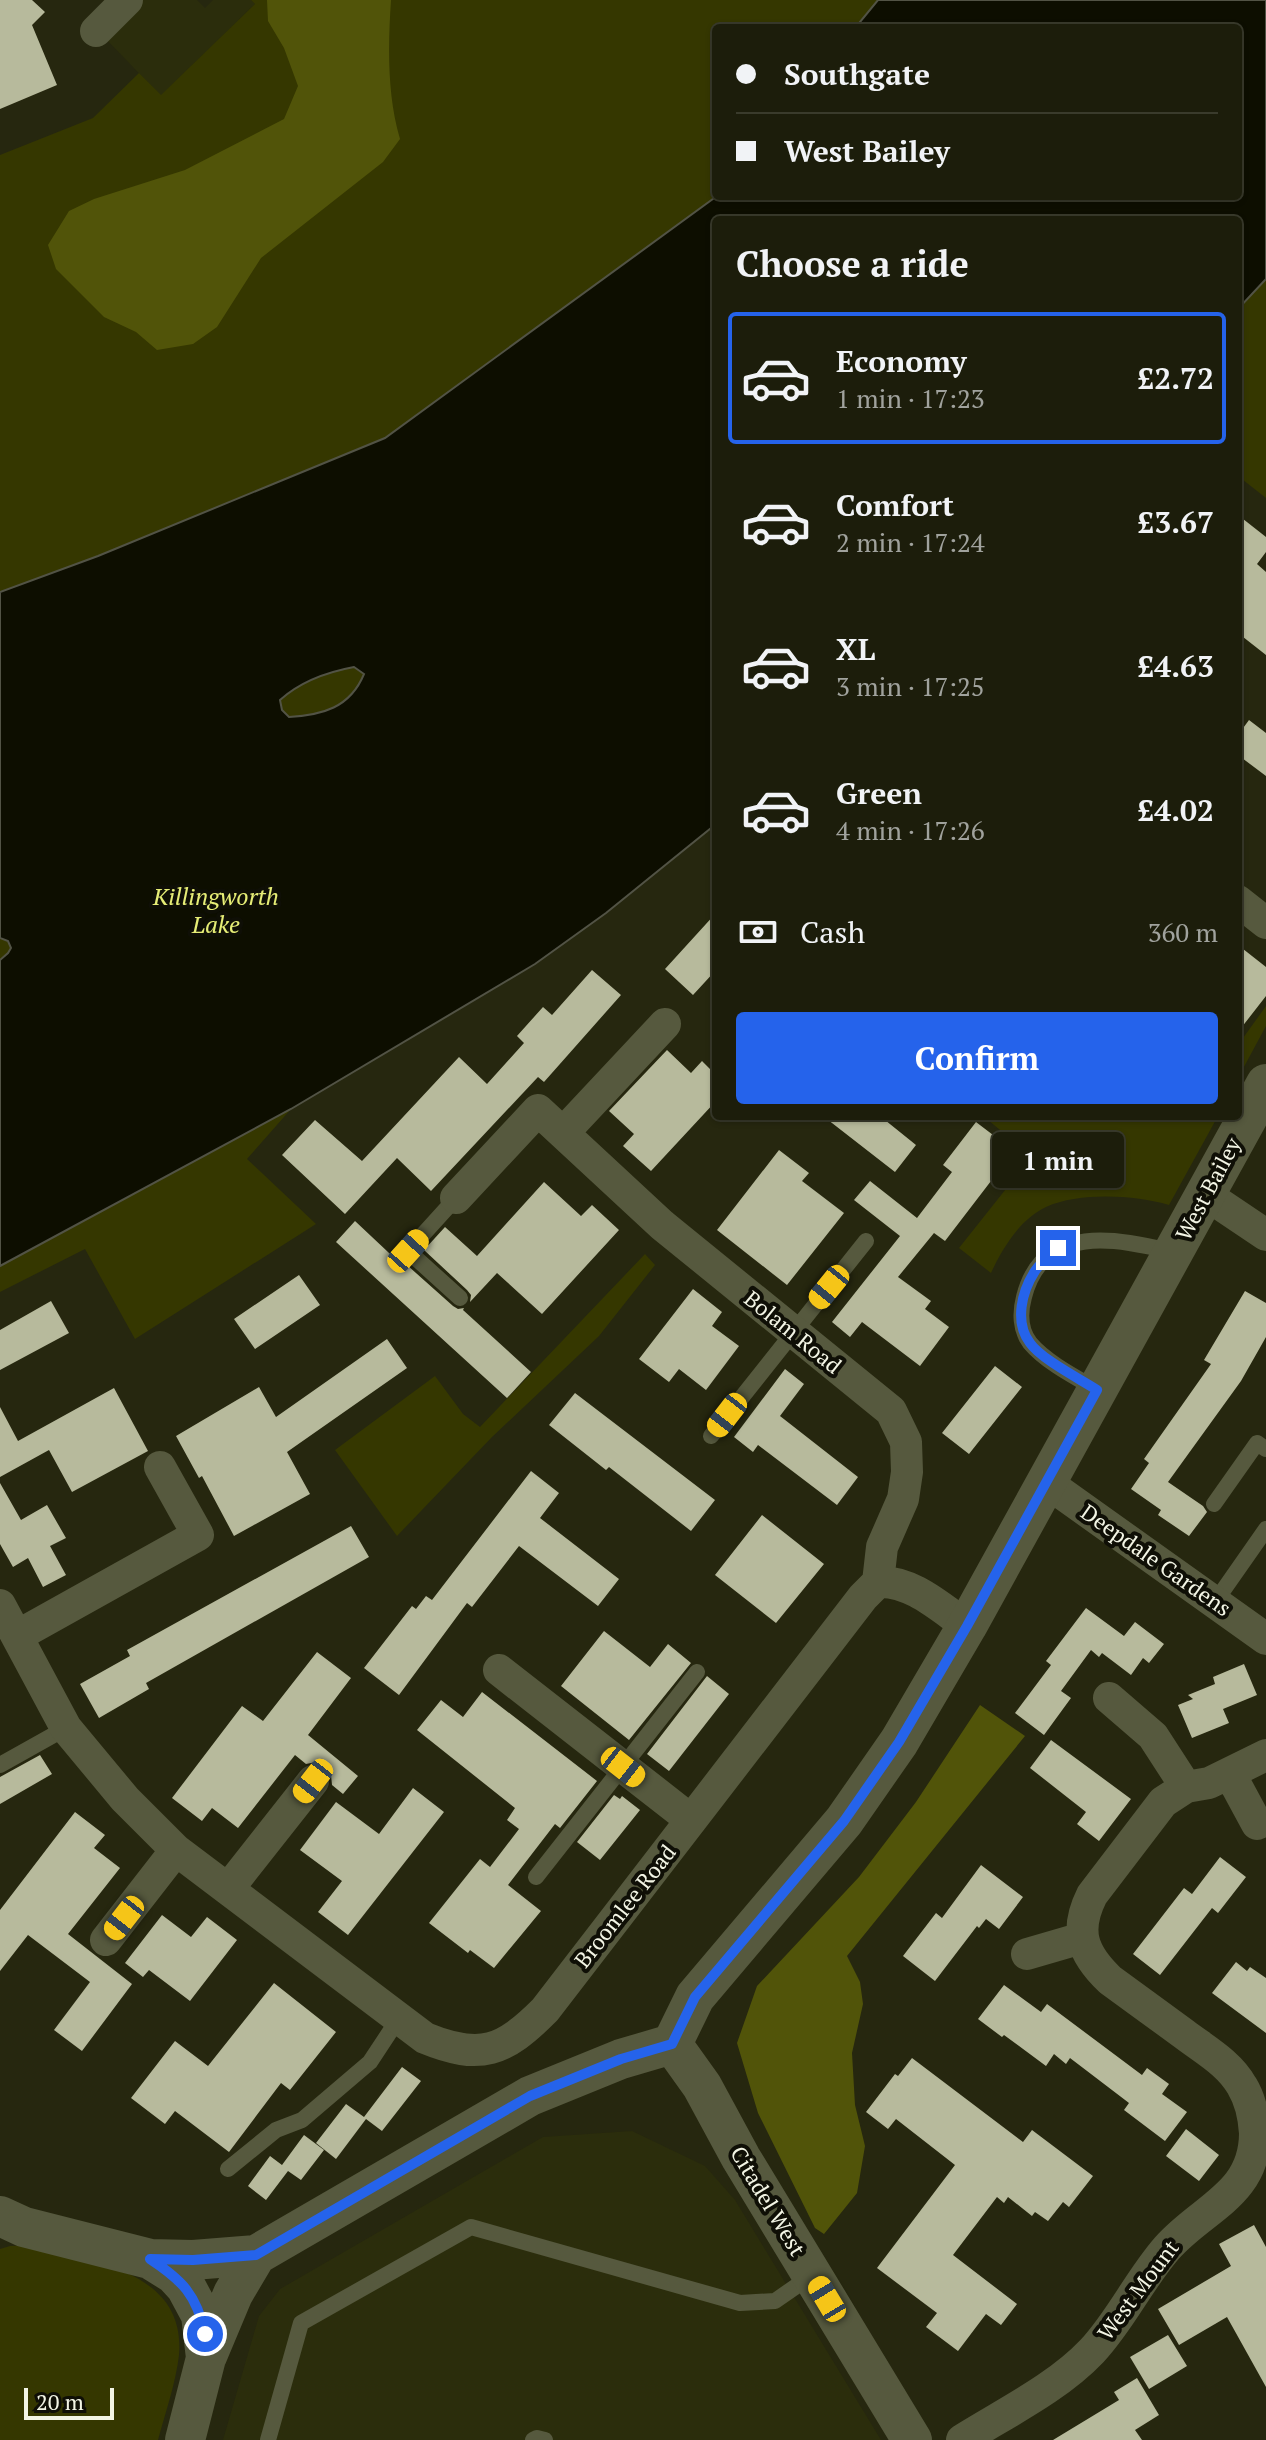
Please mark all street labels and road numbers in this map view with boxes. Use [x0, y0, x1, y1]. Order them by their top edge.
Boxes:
street label: West Bailey [1168, 1131, 1247, 1245]
street label: Bolam Road [739, 1284, 848, 1380]
street label: Deepdale Gardens [1075, 1497, 1237, 1622]
street label: Broomlee Road [567, 1838, 682, 1973]
street label: Citadel West [724, 2140, 813, 2261]
street label: West Mount [1090, 2234, 1185, 2346]

